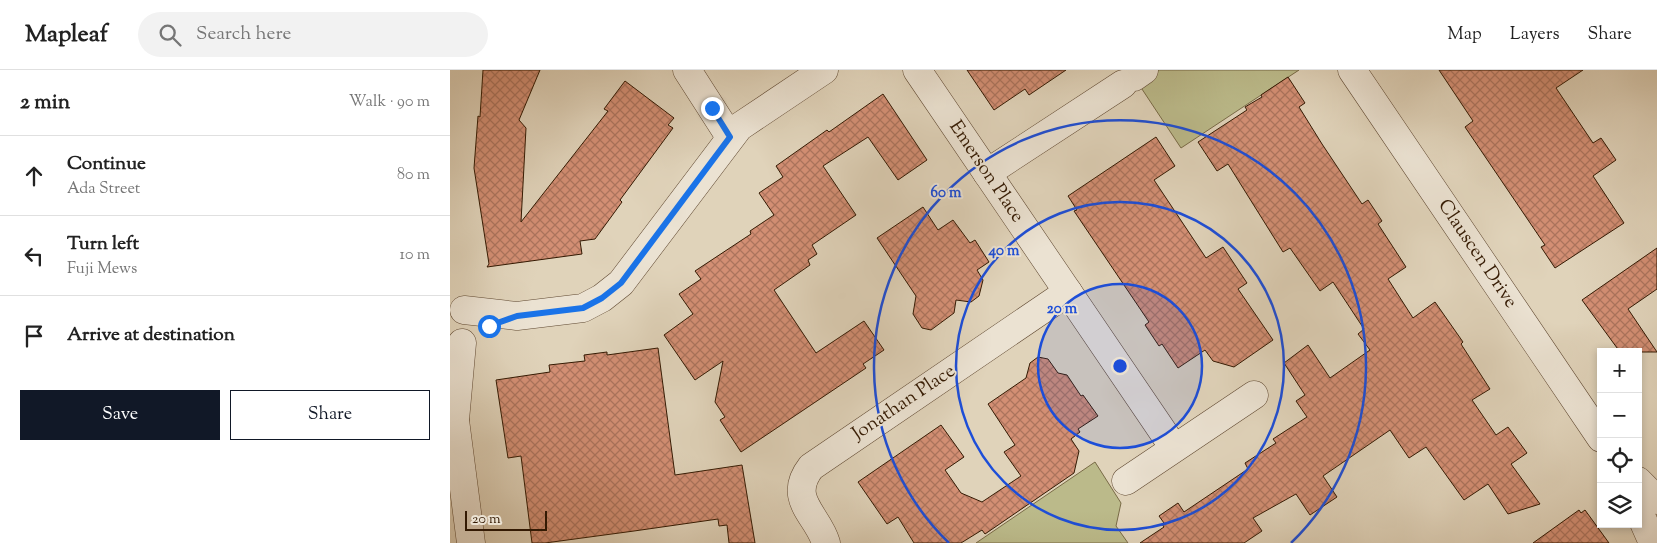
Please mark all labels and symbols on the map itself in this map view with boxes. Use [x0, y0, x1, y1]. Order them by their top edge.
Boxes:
route end [701, 97, 724, 120]
street label: Emerson Place [942, 116, 1030, 229]
text: 60 m [931, 183, 962, 204]
street label: Clauscen Drive [1431, 194, 1523, 314]
text: 40 m [988, 241, 1020, 262]
text: 20 m [1047, 299, 1078, 320]
route start [478, 315, 501, 338]
centre of rings [1111, 357, 1129, 375]
street label: Jonathan Place [846, 358, 961, 448]
scale bar [465, 508, 548, 531]

